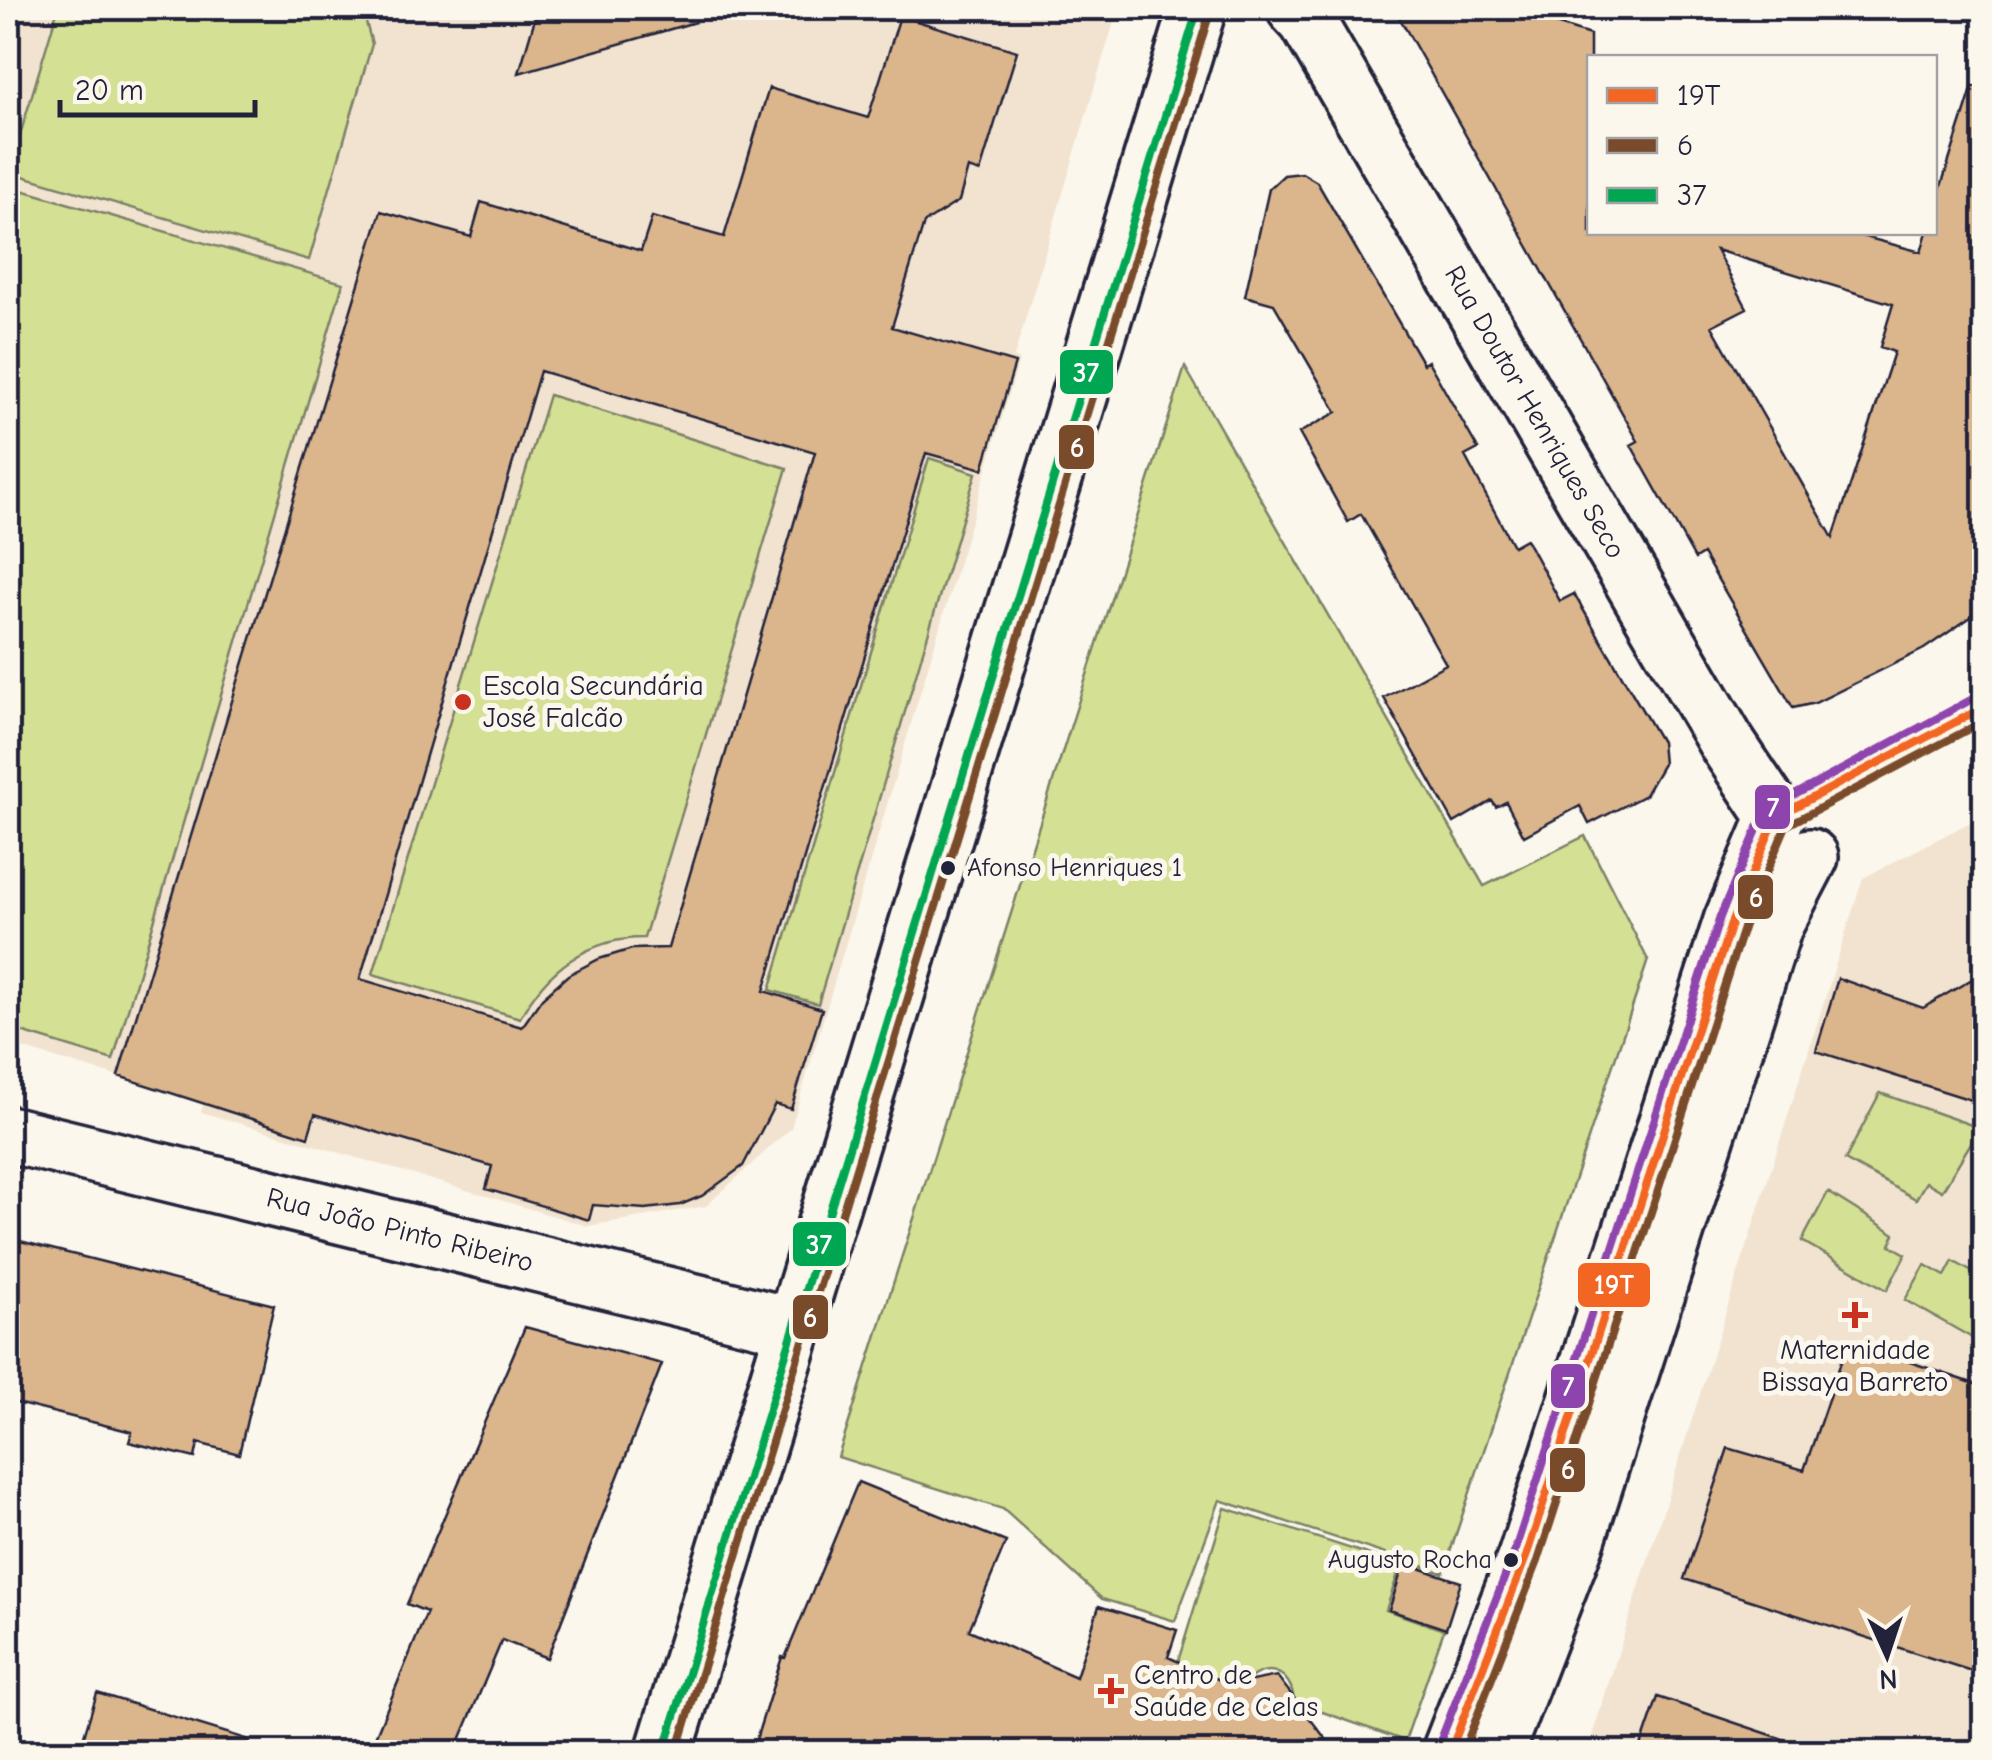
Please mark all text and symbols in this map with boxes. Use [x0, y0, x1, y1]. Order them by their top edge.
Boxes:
scale bar [60, 55, 255, 117]
legend [1587, 55, 1937, 235]
text: 20 m [75, 73, 144, 108]
text: 19T [1677, 78, 1721, 113]
text: 6 [1677, 128, 1693, 163]
text: 37 [1677, 178, 1706, 213]
street label: Rua Doutor Henriques Seco [1438, 260, 1632, 564]
line badge: 37 [1058, 348, 1115, 396]
text: 37 [1073, 357, 1100, 389]
line badge: 6 [1057, 423, 1096, 471]
text: 6 [1070, 432, 1084, 464]
place label: Escola Secundária José Falcão [483, 670, 704, 734]
marker: Escola Secundária José Falcão [452, 691, 474, 713]
line badge: 7 [1753, 783, 1792, 831]
text: 7 [1767, 792, 1780, 824]
place label: Afonso Henriques 1 [967, 853, 1182, 883]
marker: Afonso Henriques 1 [938, 858, 958, 878]
line badge: 6 [1736, 873, 1775, 921]
text: 6 [1749, 882, 1763, 914]
street label: Rua João Pinto Ribeiro [263, 1181, 537, 1279]
line badge: 37 [791, 1220, 848, 1268]
text: 37 [806, 1229, 833, 1261]
line badge: 19T [1576, 1261, 1652, 1309]
text: 19T [1594, 1269, 1634, 1301]
line badge: 6 [791, 1293, 830, 1341]
text: 6 [803, 1302, 817, 1334]
marker: Maternidade Bissaya Barreto [1842, 1302, 1868, 1328]
place label: Maternidade Bissaya Barreto [1762, 1334, 1948, 1398]
line badge: 7 [1549, 1362, 1587, 1410]
text: 7 [1562, 1371, 1575, 1403]
line badge: 6 [1548, 1446, 1587, 1494]
text: 6 [1561, 1454, 1575, 1486]
place label: Augusto Rocha [1328, 1545, 1492, 1575]
marker: Augusto Rocha [1501, 1550, 1521, 1570]
north arrow [1837, 1605, 1937, 1705]
place label: Centro de Saúde de Celas [1134, 1659, 1318, 1723]
text: N [1878, 1663, 1898, 1695]
marker: Centro de Saúde de Celas [1098, 1678, 1124, 1704]

